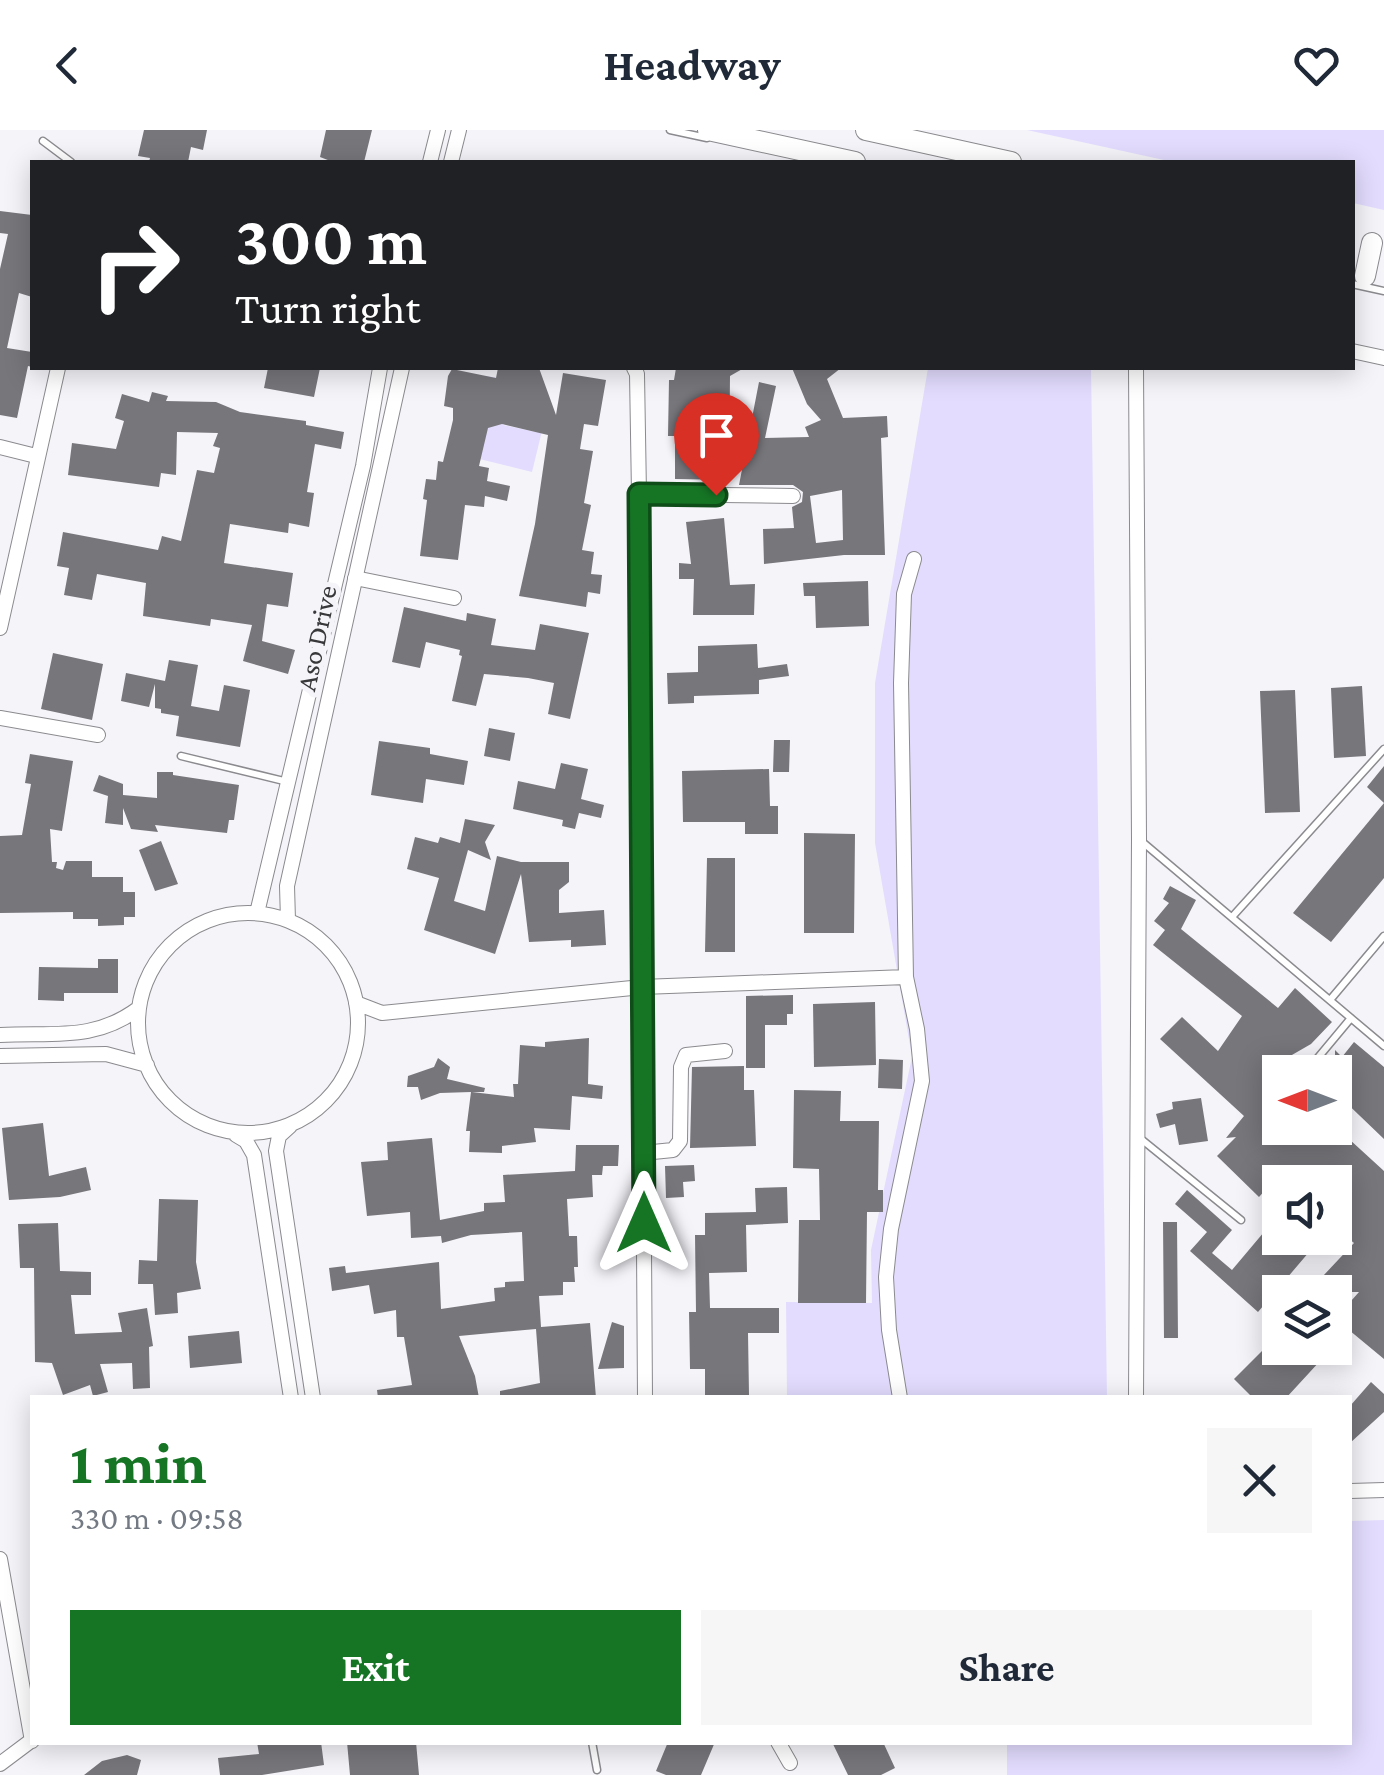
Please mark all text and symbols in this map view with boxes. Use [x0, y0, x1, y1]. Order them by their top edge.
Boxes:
icon: back [40, 38, 95, 93]
icon: heart [1289, 38, 1344, 93]
text: Headway [603, 40, 781, 90]
icon: right [70, 200, 200, 330]
text: 300 m [235, 201, 427, 279]
text: Turn right [235, 283, 420, 333]
pin [674, 393, 759, 496]
icon: arrive [689, 408, 744, 463]
street label: Aso Drive [290, 583, 343, 694]
north arrow [1262, 1055, 1352, 1145]
map controls [1262, 1055, 1352, 1365]
button: sound [1262, 1165, 1352, 1255]
position arrow [592, 1171, 696, 1275]
button: layers [1262, 1275, 1352, 1365]
button: close [1207, 1428, 1312, 1533]
text: 1 min [70, 1429, 207, 1496]
text: 330 m · 09:58 [70, 1500, 244, 1536]
button: Exit [70, 1610, 681, 1725]
button: Share [701, 1610, 1312, 1725]

